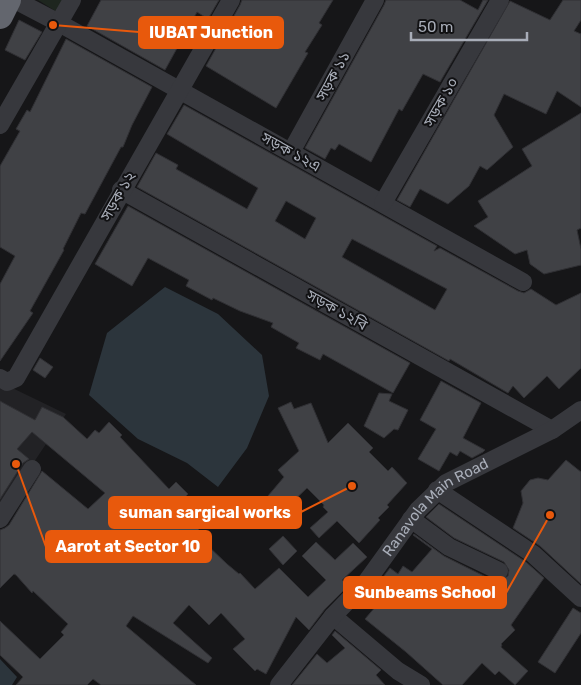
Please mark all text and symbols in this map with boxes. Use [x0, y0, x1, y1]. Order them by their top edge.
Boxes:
scale bar [411, 10, 527, 42]
callout: IUBAT Junction [139, 17, 283, 48]
text: 50 m [418, 18, 453, 36]
text: IUBAT Junction [149, 23, 273, 42]
street label: সড়ক ১১ [312, 48, 354, 105]
street label: সড়ক ১০ [419, 74, 462, 131]
street label: সড়ক ১২এ [258, 128, 324, 176]
street label: সড়ক ১২ [96, 168, 139, 225]
street label: সড়ক ১২বি [303, 286, 371, 335]
street label: Ranavola Main Road [379, 454, 491, 560]
callout: suman sargical works [109, 497, 301, 528]
text: suman sargical works [119, 503, 291, 522]
callout: Aarot at Sector 10 [46, 531, 211, 562]
text: Aarot at Sector 10 [56, 537, 201, 556]
callout: Sunbeams School [344, 577, 506, 608]
text: Sunbeams School [354, 583, 496, 602]

